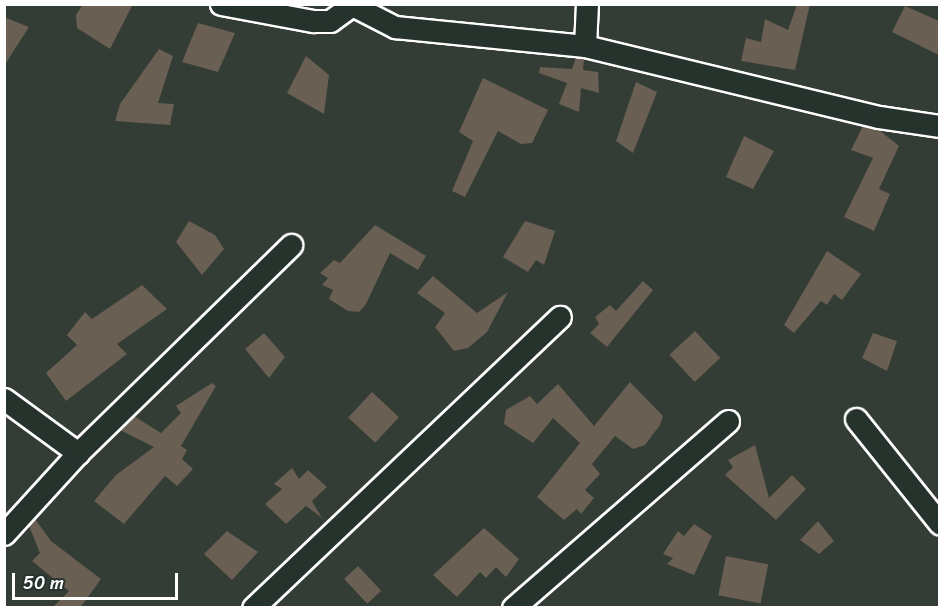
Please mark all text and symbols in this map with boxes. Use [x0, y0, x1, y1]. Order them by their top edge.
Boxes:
scale bar [15, 561, 182, 599]
text: 50 m [23, 567, 64, 599]

